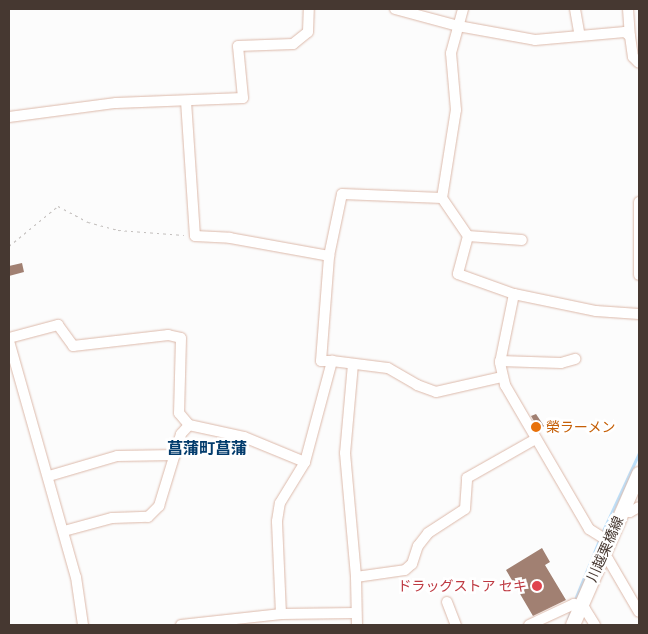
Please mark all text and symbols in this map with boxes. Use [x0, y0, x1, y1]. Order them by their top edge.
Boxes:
place label: 榮ラーメン [546, 419, 616, 435]
marker: 榮ラーメン [530, 421, 542, 433]
district label: 菖蒲町菖蒲 [167, 438, 247, 458]
street label: 川越栗橋線 [583, 514, 627, 584]
place label: ドラッグストア セキ [398, 578, 527, 594]
marker: ドラッグストア セキ [531, 580, 543, 592]

